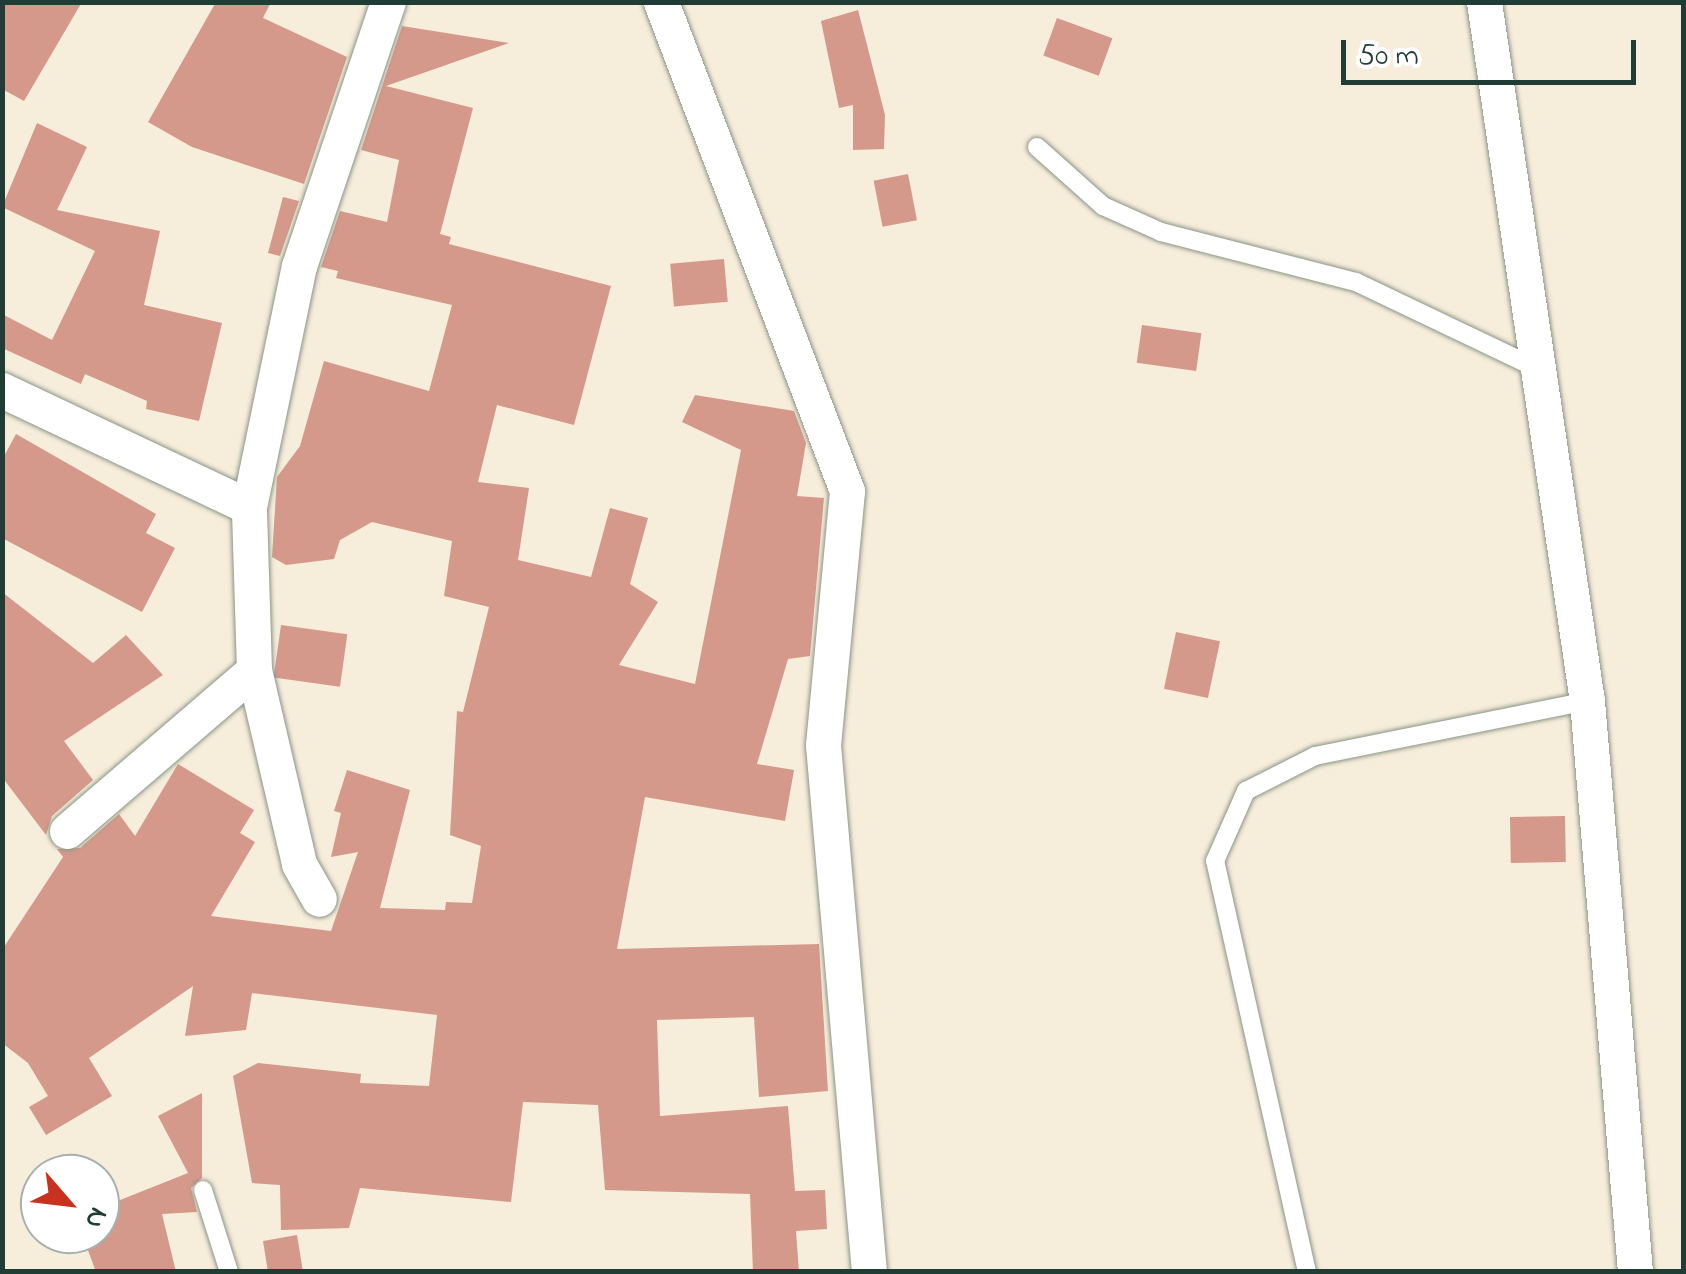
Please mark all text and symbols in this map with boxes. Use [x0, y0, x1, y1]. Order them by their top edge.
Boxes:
scale bar [1346, 20, 1641, 82]
text: 50 m [1358, 35, 1419, 79]
north arrow [20, 1154, 120, 1254]
text: N [73, 1199, 118, 1235]

